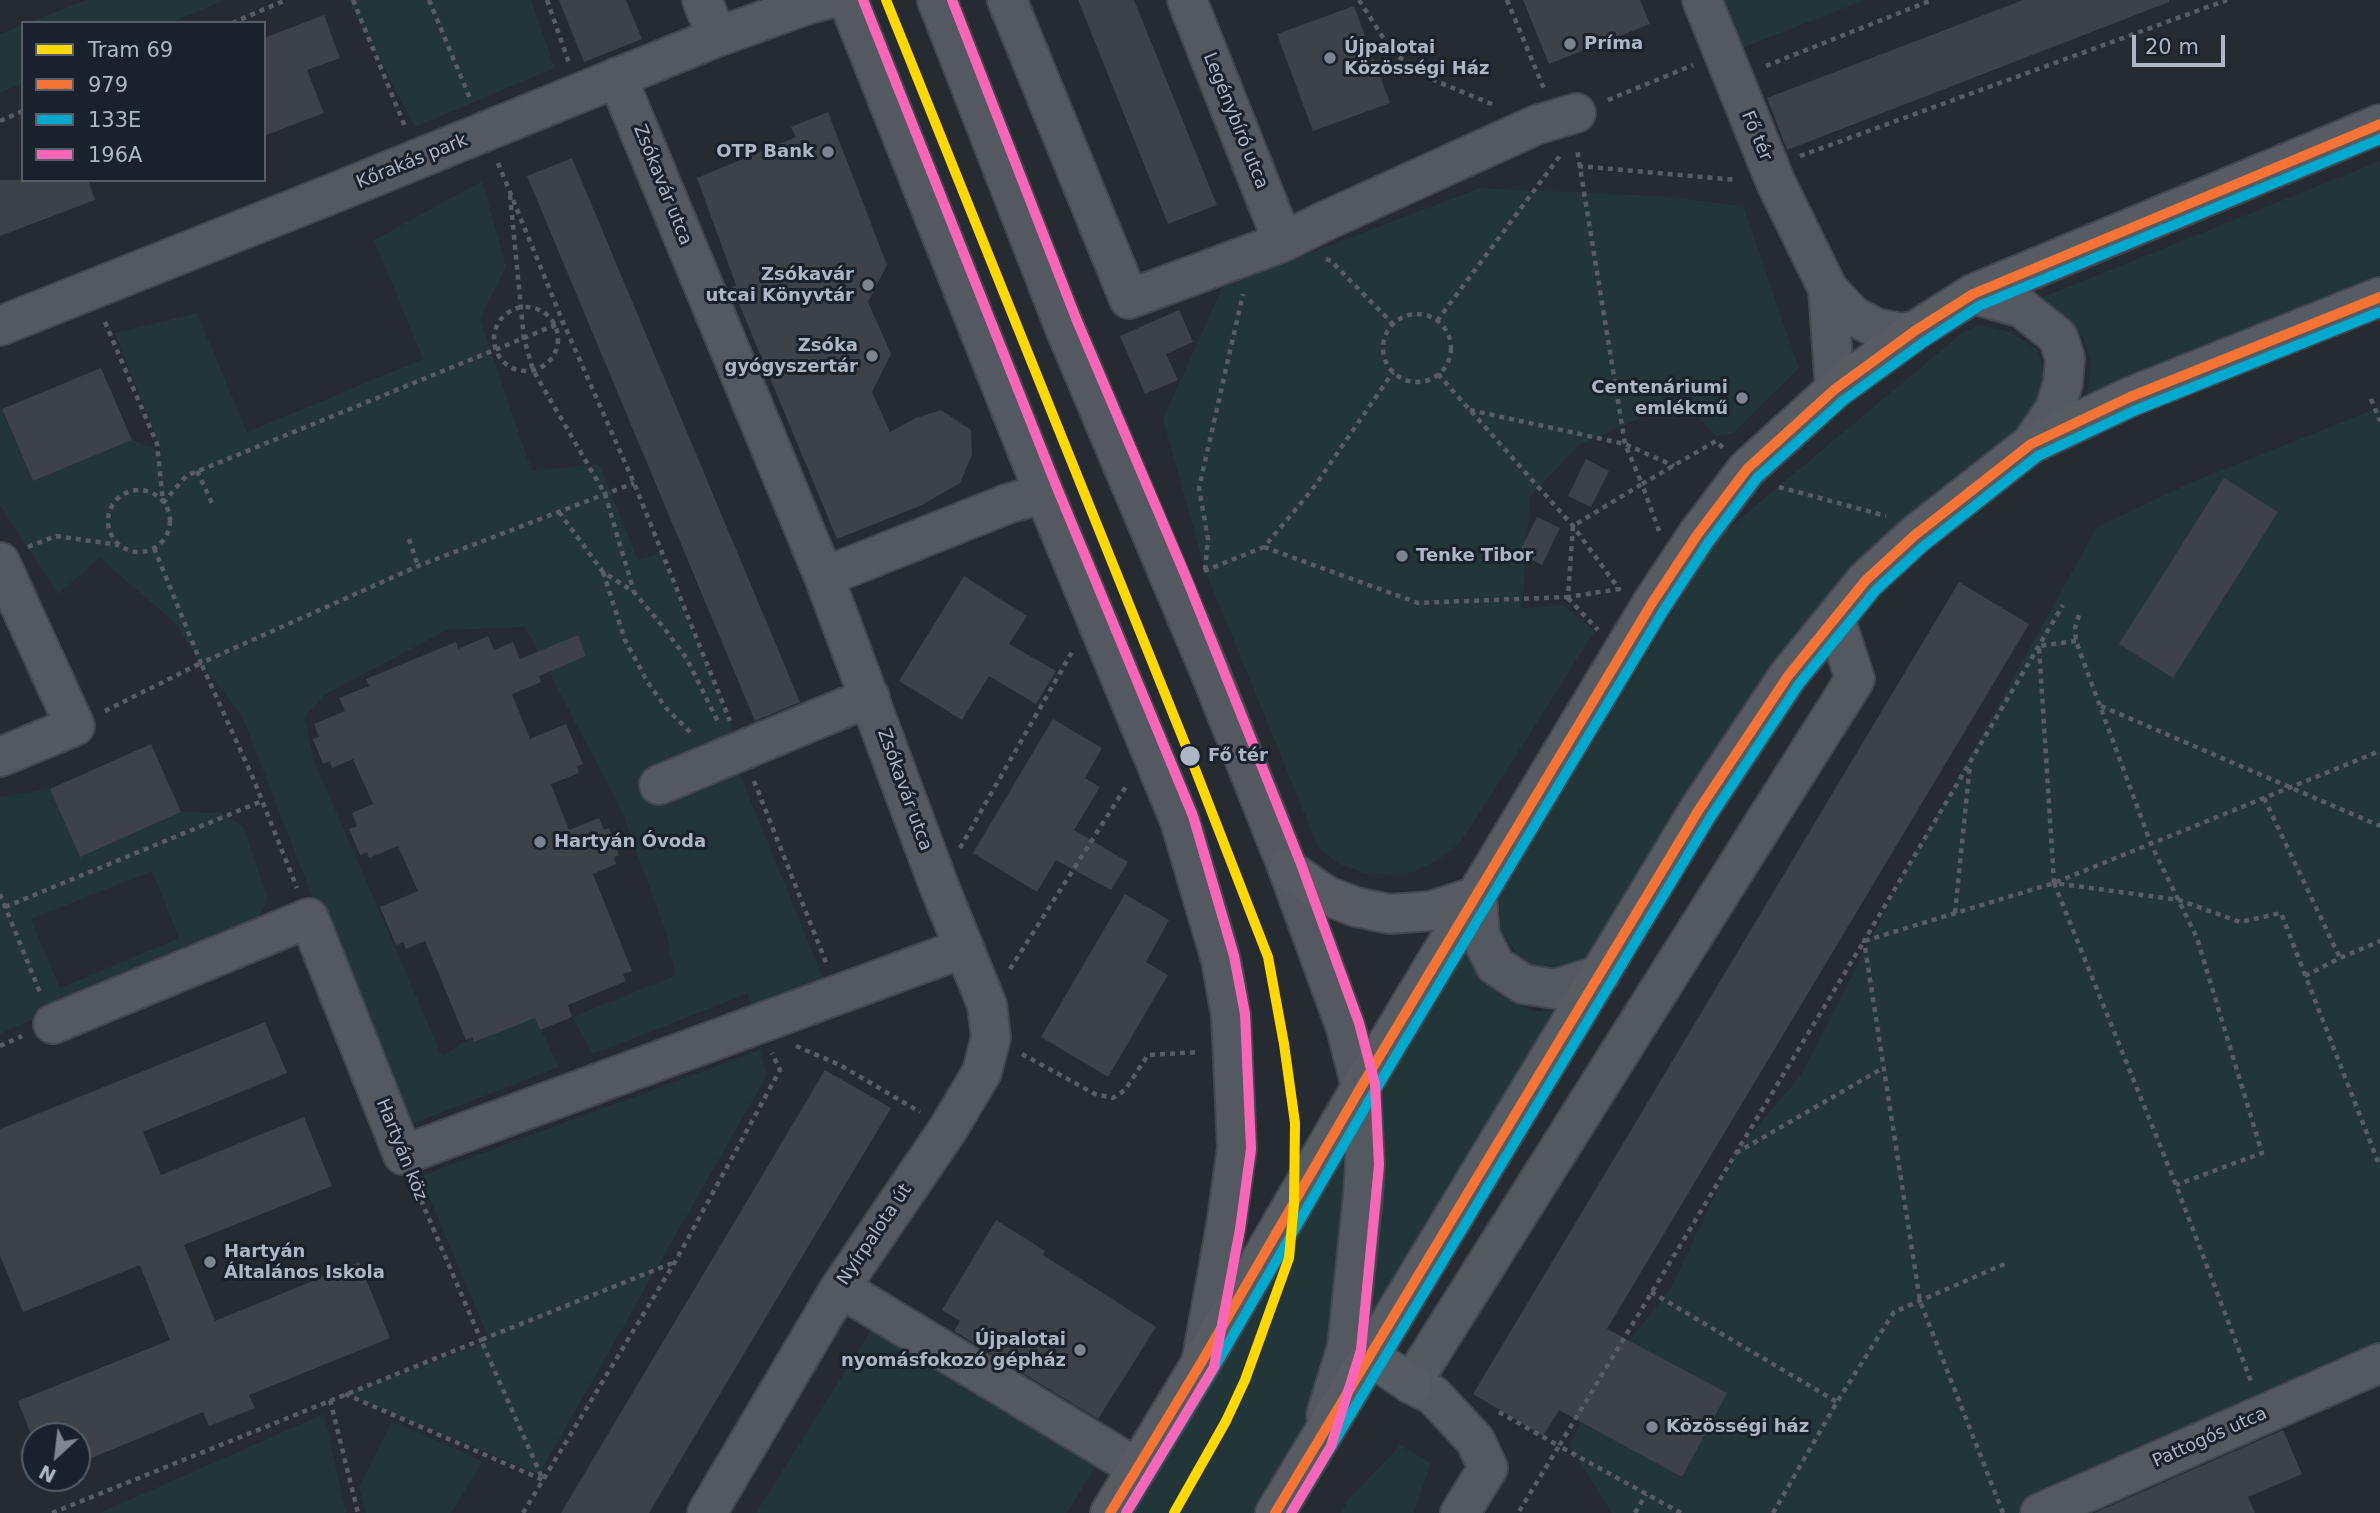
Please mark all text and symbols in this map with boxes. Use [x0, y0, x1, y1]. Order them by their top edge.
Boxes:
legend [21, 21, 266, 182]
scale bar [2135, 21, 2228, 65]
place label: Príma [1584, 33, 1643, 55]
text: 20 m [2145, 35, 2199, 59]
marker: Príma [1562, 36, 1578, 52]
place label: Újpalotai Közösségi Ház [1344, 37, 1489, 80]
text: Tram 69 [88, 38, 173, 62]
street label: Legénybíró utca [1198, 50, 1272, 192]
marker: Újpalotai Közösségi Ház [1322, 50, 1338, 66]
text: 979 [88, 73, 128, 97]
text: 133E [88, 108, 141, 132]
street label: Fő tér [1736, 108, 1776, 164]
street label: Zsókavár utca [628, 122, 696, 248]
street label: Kőrakás park [353, 130, 471, 194]
place label: OTP Bank [716, 141, 814, 163]
text: 196A [88, 143, 142, 167]
marker: OTP Bank [820, 144, 836, 160]
place label: Zsókavár utcai Könyvtár [705, 264, 854, 306]
marker: Zsókavár utcai Könyvtár [860, 277, 876, 293]
place label: Zsóka gyógyszertár [724, 335, 858, 378]
marker: Zsóka gyógyszertár [864, 348, 880, 364]
place label: Centenáriumi emlékmű [1591, 377, 1728, 420]
marker: Centenáriumi emlékmű [1734, 390, 1750, 406]
place label: Tenke Tibor [1416, 545, 1533, 567]
marker: Tenke Tibor [1394, 548, 1410, 564]
street label: Zsókavár utca [872, 726, 936, 854]
marker: Fő tér [1178, 744, 1202, 768]
place label: Fő tér [1208, 745, 1268, 767]
place label: Hartyán Óvoda [554, 831, 706, 853]
marker: Hartyán Óvoda [532, 834, 548, 850]
street label: Hartyán köz [371, 1096, 431, 1204]
street label: Nyírpalota út [833, 1180, 917, 1290]
place label: Hartyán Általános Iskola [224, 1241, 385, 1284]
marker: Hartyán Általános Iskola [202, 1254, 218, 1270]
place label: Újpalotai nyomásfokozó gépház [841, 1329, 1066, 1372]
marker: Újpalotai nyomásfokozó gépház [1072, 1342, 1088, 1358]
street label: Pattogós utca [2149, 1403, 2271, 1473]
place label: Közösségi ház [1666, 1416, 1809, 1438]
marker: Közösségi ház [1644, 1419, 1660, 1435]
north arrow [21, 1422, 91, 1492]
text: N [35, 1461, 59, 1487]

